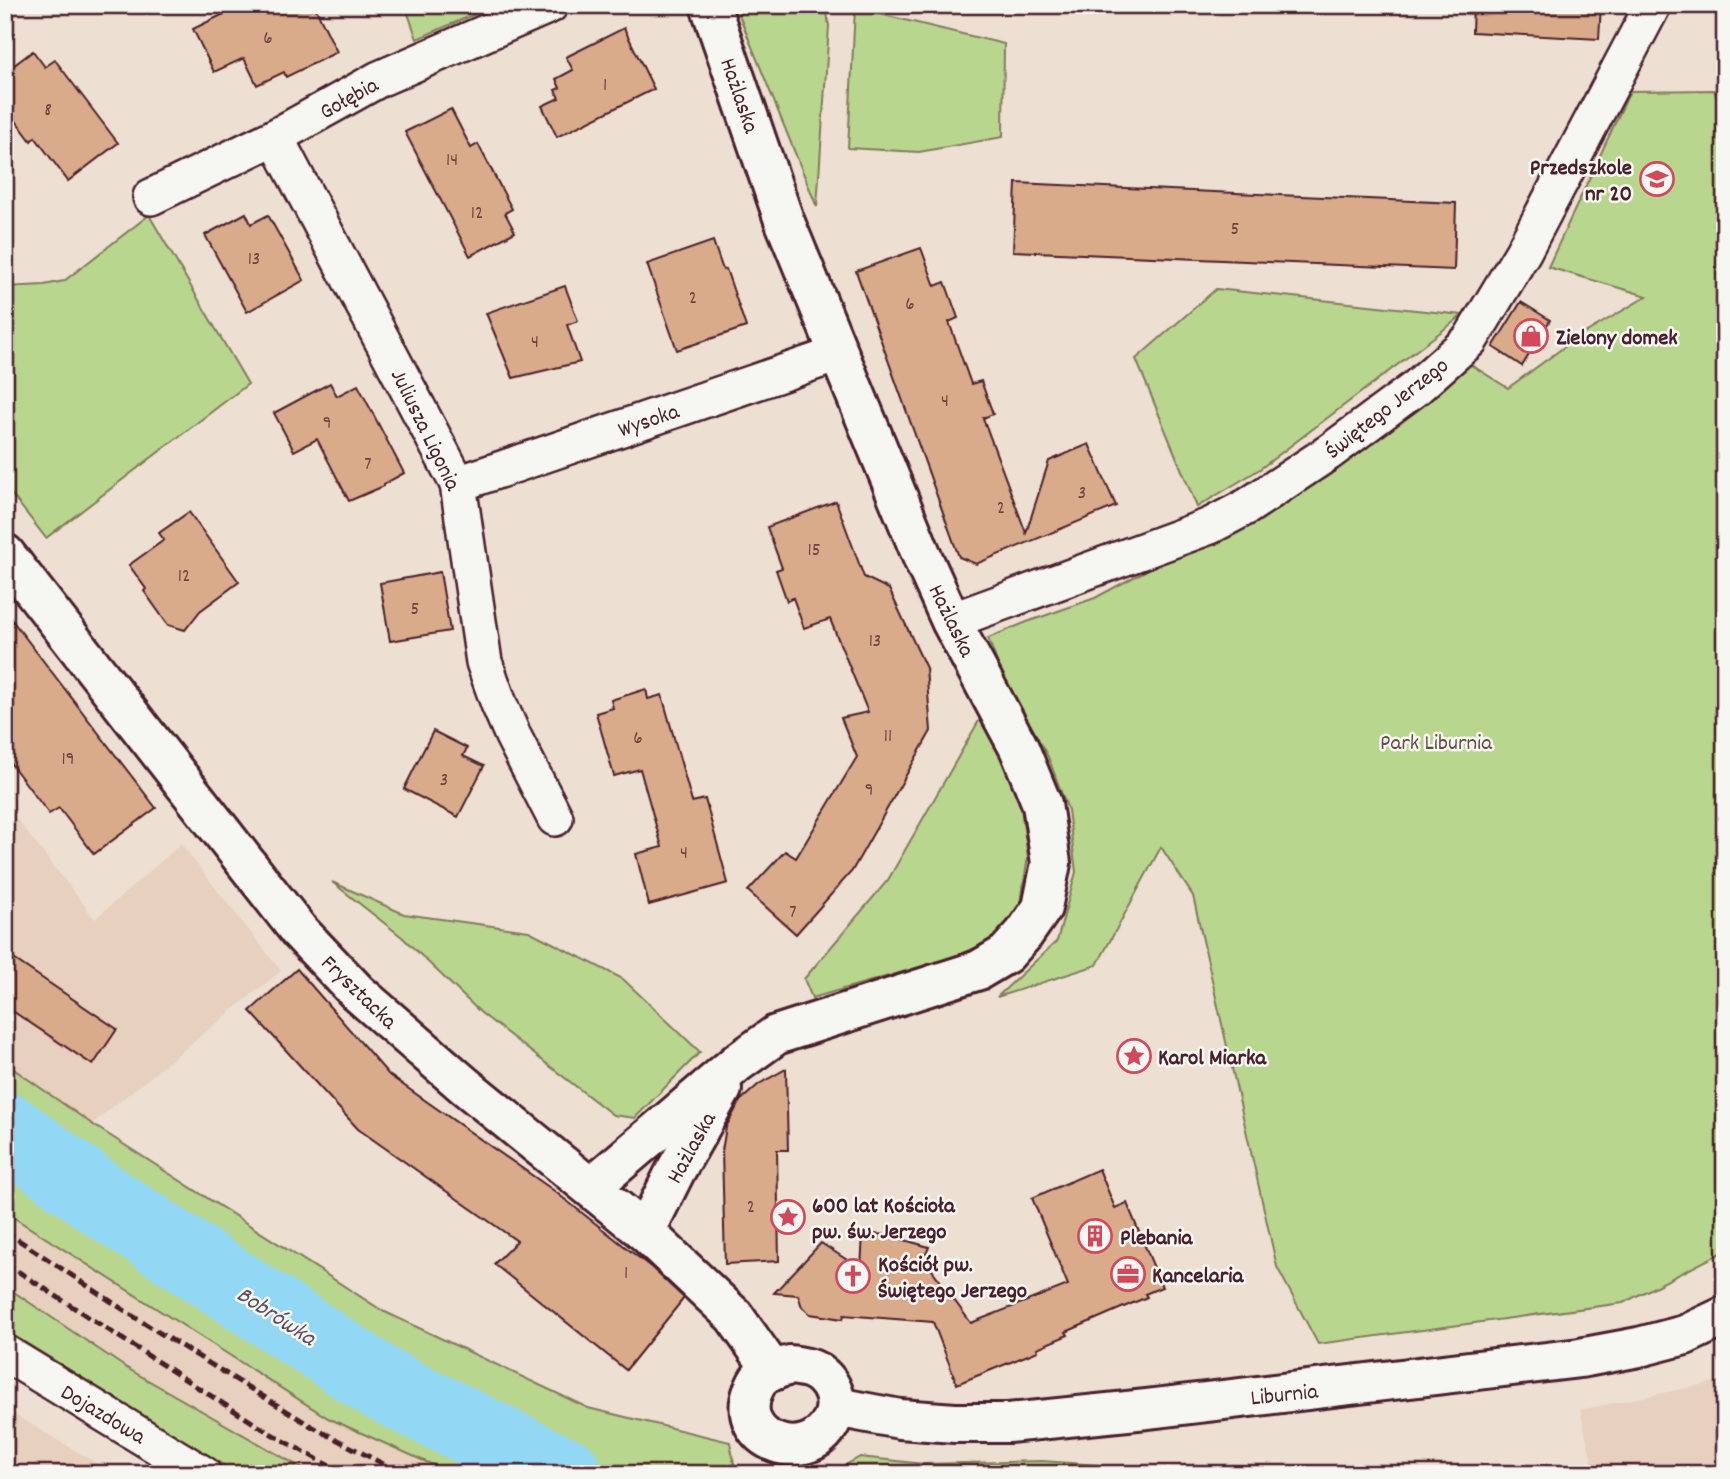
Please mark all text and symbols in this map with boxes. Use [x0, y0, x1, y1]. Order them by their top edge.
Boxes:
house number: 6 [263, 26, 273, 53]
street label: Hażlaska [709, 54, 766, 139]
street label: Gołębia [314, 70, 386, 130]
house number: 1 [603, 73, 607, 100]
house number: 8 [44, 98, 52, 125]
house number: 14 [446, 148, 458, 175]
place label: Przedszkole nr 20 [1530, 153, 1632, 212]
school or university icon: Przedszkole nr 20 [1638, 160, 1676, 198]
house number: 12 [471, 201, 483, 228]
house number: 5 [1231, 217, 1239, 244]
house number: 13 [248, 247, 260, 274]
house number: 2 [689, 286, 697, 313]
house number: 6 [905, 292, 915, 319]
shop icon: Zielony domek [1512, 317, 1550, 355]
place label: Zielony domek [1556, 323, 1678, 356]
house number: 4 [531, 330, 539, 357]
street label: Świętego Jerzego [1319, 351, 1457, 469]
street label: Juliusza Ligonia [380, 364, 468, 498]
house number: 4 [941, 389, 949, 416]
street label: Wysoka [614, 396, 685, 448]
house number: 9 [323, 411, 331, 438]
house number: 7 [364, 452, 372, 479]
house number: 3 [1078, 481, 1086, 508]
house number: 2 [997, 496, 1005, 523]
house number: 15 [808, 538, 820, 565]
house number: 12 [178, 564, 190, 591]
street label: Hażlaska [918, 579, 982, 665]
house number: 5 [411, 597, 419, 624]
house number: 13 [869, 629, 881, 656]
house number: 11 [884, 724, 892, 751]
house number: 6 [633, 726, 643, 753]
park label: Park Liburnia [1380, 728, 1493, 761]
house number: 19 [62, 747, 74, 774]
house number: 3 [440, 768, 448, 795]
house number: 9 [865, 778, 873, 805]
house number: 4 [680, 841, 688, 868]
house number: 7 [789, 900, 797, 927]
street label: Frysztacka [312, 949, 404, 1039]
place icon: Karol Miarka [1115, 1037, 1153, 1075]
place label: Karol Miarka [1158, 1043, 1267, 1076]
street label: Hażlaska [660, 1106, 727, 1191]
place label: 600 lat Kościoła pw. św. Jerzego [812, 1191, 956, 1250]
house number: 2 [747, 1195, 755, 1222]
place icon: 600 lat Kościoła pw. św. Jerzego [769, 1198, 807, 1236]
building icon: Plebania [1076, 1217, 1114, 1255]
place label: Plebania [1120, 1223, 1194, 1256]
place label: Kościół pw. Świętego Jerzego [878, 1250, 1027, 1309]
office icon: Kancelaria [1109, 1255, 1147, 1293]
church icon: Kościół pw. Świętego Jerzego [834, 1257, 872, 1295]
house number: 1 [624, 1261, 628, 1288]
place label: Kancelaria [1152, 1261, 1244, 1294]
water label: Bobrówka [229, 1279, 323, 1357]
street label: Liburnia [1249, 1376, 1321, 1416]
street label: Dojazdowa [53, 1378, 152, 1455]

